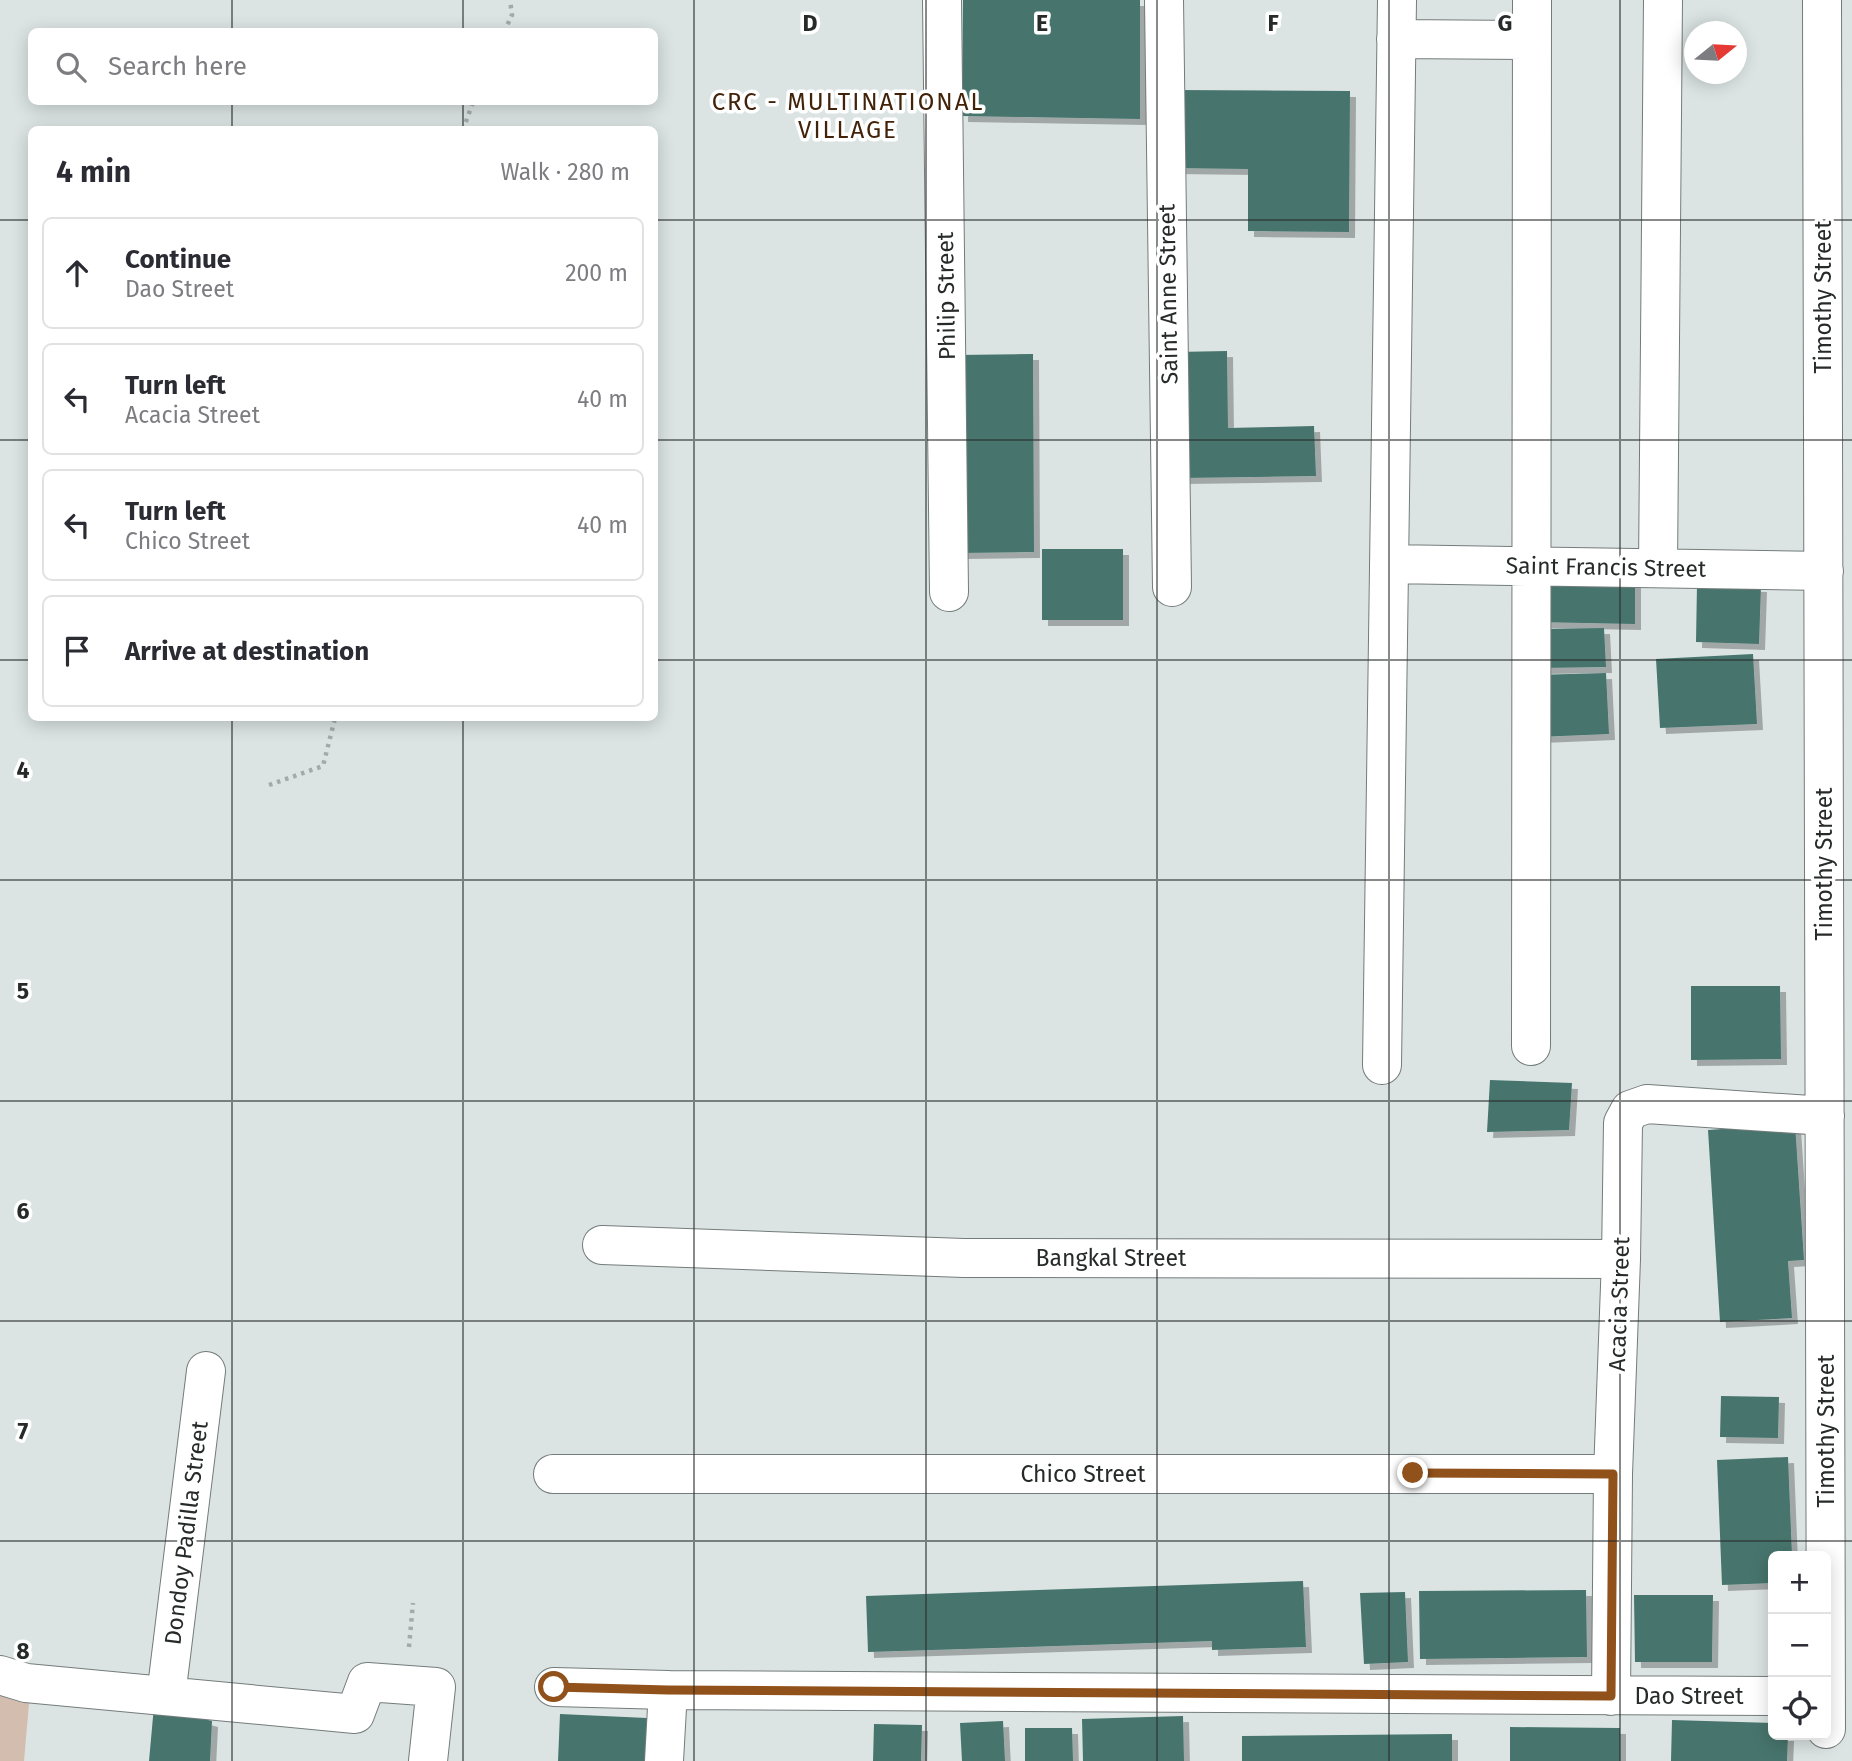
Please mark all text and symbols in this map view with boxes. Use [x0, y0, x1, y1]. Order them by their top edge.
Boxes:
text: D [803, 9, 818, 37]
text: E [1036, 9, 1048, 37]
text: F [1267, 9, 1279, 37]
text: G [1498, 9, 1512, 37]
north arrow [1684, 21, 1747, 84]
search box [28, 28, 658, 105]
icon: search [52, 48, 90, 86]
text: Search here [108, 51, 247, 82]
district label: CRC - MULTINATIONAL VILLAGE [712, 88, 984, 144]
text: 4 min [56, 154, 131, 190]
text: Walk · 280 m [500, 158, 630, 186]
street label: Saint Anne Street [1152, 203, 1184, 385]
street label: Timothy Street [1809, 220, 1837, 373]
street label: Philip Street [931, 231, 961, 360]
text: Continue [125, 244, 231, 275]
icon: ahead [58, 254, 96, 292]
text: 200 m [565, 259, 628, 287]
text: Dao Street [125, 275, 234, 303]
text: Turn left [125, 370, 226, 401]
icon: left [58, 380, 96, 418]
text: 40 m [577, 385, 628, 413]
text: Acacia Street [125, 401, 260, 429]
text: Turn left [125, 496, 226, 527]
icon: left [58, 506, 96, 544]
text: 40 m [577, 511, 628, 539]
text: Chico Street [125, 527, 250, 555]
street label: Saint Francis Street [1505, 551, 1707, 583]
icon: arrive [58, 632, 96, 670]
text: Arrive at destination [125, 636, 369, 667]
text: 4 [17, 756, 30, 784]
street label: Timothy Street [1810, 787, 1838, 940]
text: 5 [17, 977, 29, 1005]
text: 6 [17, 1197, 30, 1225]
street label: Acacia Street [1603, 1235, 1635, 1372]
street label: Bangkal Street [1036, 1244, 1187, 1272]
street label: Timothy Street [1812, 1354, 1840, 1507]
text: 7 [18, 1417, 29, 1445]
street label: Dondoy Padilla Street [158, 1419, 214, 1647]
route end [1397, 1457, 1428, 1488]
street label: Chico Street [1020, 1460, 1146, 1488]
map controls [1768, 1551, 1831, 1740]
button: + [1768, 1551, 1831, 1614]
button: − [1768, 1614, 1831, 1677]
text: 8 [16, 1637, 30, 1665]
route start [538, 1671, 569, 1702]
button: locate [1768, 1677, 1831, 1740]
street label: Dao Street [1634, 1682, 1744, 1710]

